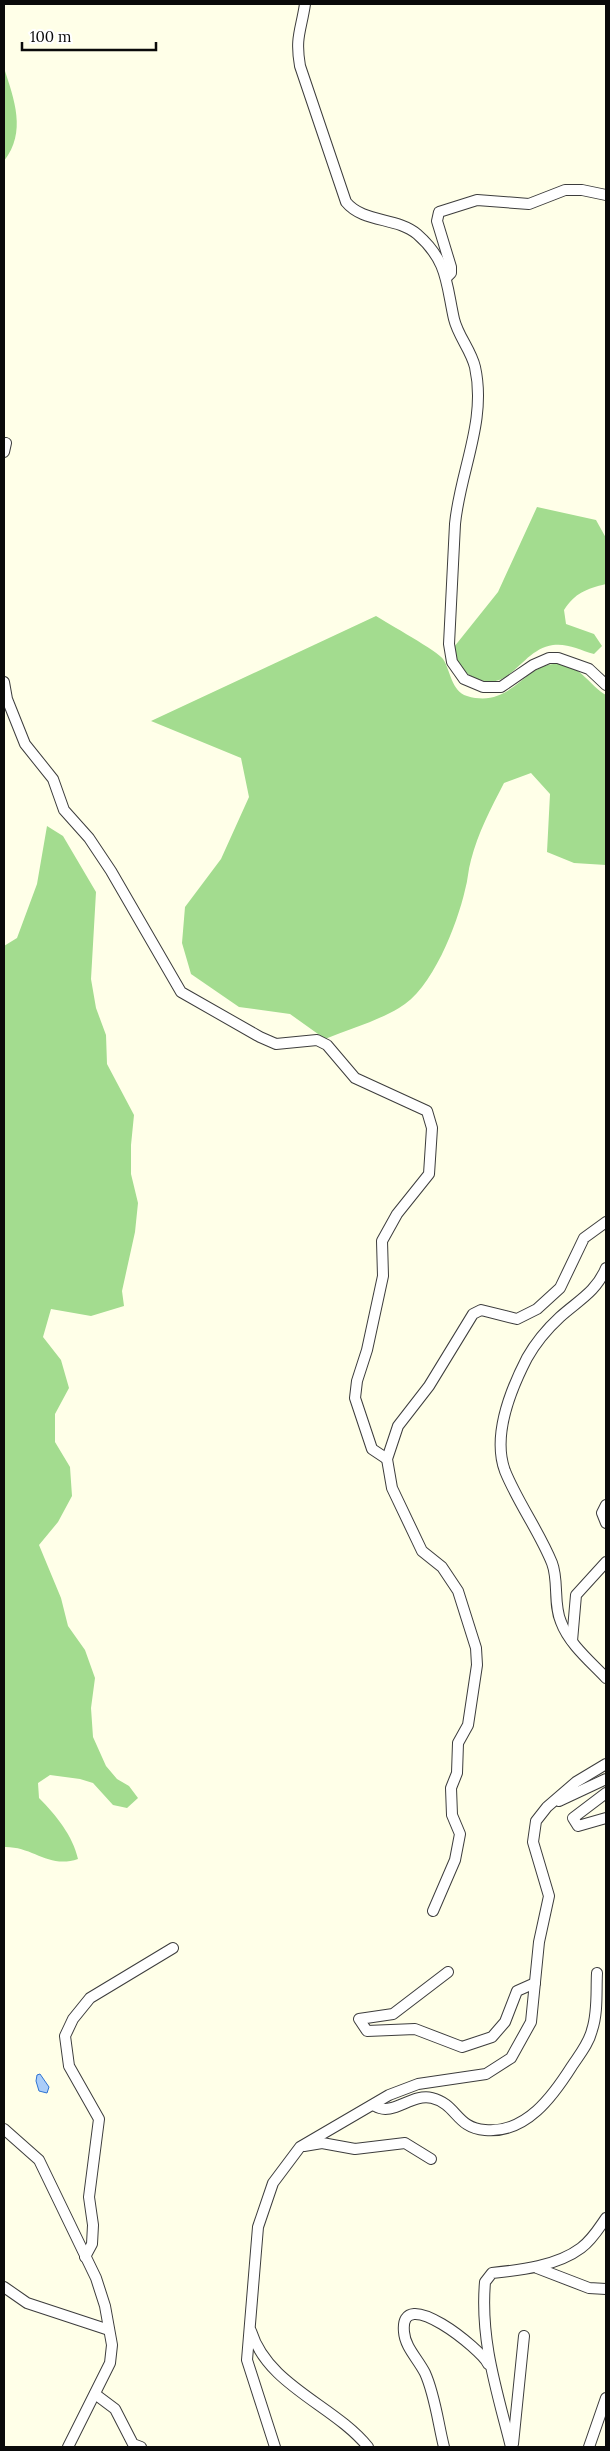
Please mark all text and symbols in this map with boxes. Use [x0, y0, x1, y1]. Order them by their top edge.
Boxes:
scale bar [22, 20, 156, 52]
text: 100 m [30, 27, 71, 46]

